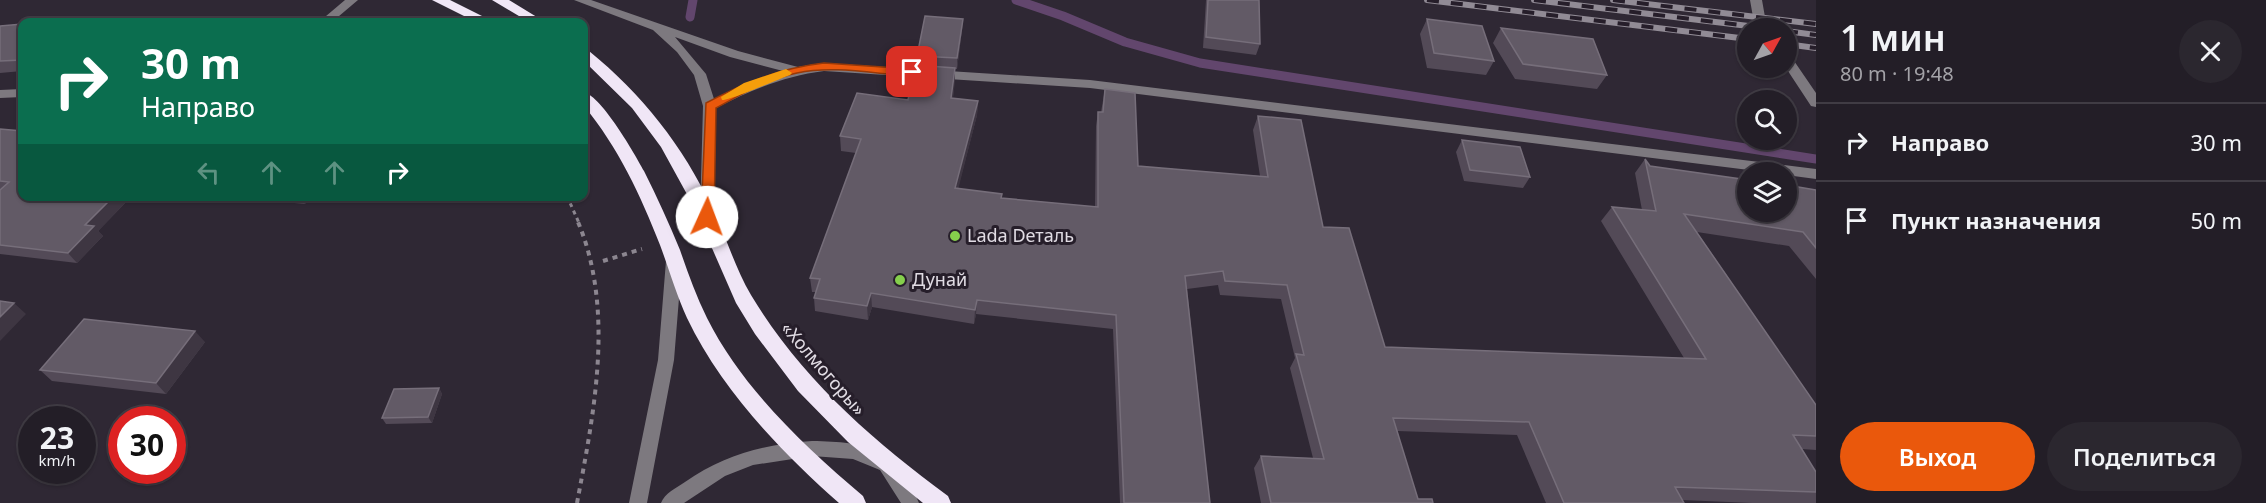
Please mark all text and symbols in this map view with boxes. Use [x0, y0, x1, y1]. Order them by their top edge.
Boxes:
text: 1 мин [1840, 13, 1946, 62]
north arrow [1737, 18, 1797, 78]
map controls [1737, 18, 1797, 222]
button: close [2179, 20, 2242, 83]
text: 30 m [141, 34, 241, 91]
icon: right [42, 42, 120, 120]
pin [886, 46, 937, 97]
icon: arrive [895, 55, 928, 88]
text: 80 m · 19:48 [1840, 60, 1954, 87]
text: Направо [141, 88, 255, 125]
button: search [1737, 90, 1797, 150]
icon: right [1840, 126, 1873, 159]
text: Направо [1891, 127, 1989, 157]
text: 30 m [2191, 127, 2242, 157]
icon: left [192, 156, 225, 189]
icon: ahead [255, 156, 288, 189]
icon: ahead [318, 156, 351, 189]
icon: right [381, 156, 414, 189]
button: layers [1737, 162, 1797, 222]
position arrow [675, 185, 739, 249]
icon: arrive [1840, 204, 1873, 237]
text: Пункт назначения [1891, 205, 2101, 235]
text: 50 m [2191, 205, 2242, 235]
place label: Lada Dеталь [967, 223, 1074, 247]
marker: Lada Dеталь [948, 229, 962, 243]
place label: Дунай [912, 267, 967, 291]
marker: Дунай [893, 273, 907, 287]
street label: «Холмогоры» [776, 316, 871, 420]
speed limit sign: 30 [108, 406, 186, 484]
text: 23 [40, 417, 74, 458]
button: Выход [1840, 422, 2035, 491]
button: Поделиться [2047, 422, 2242, 491]
text: km/h [39, 450, 75, 470]

